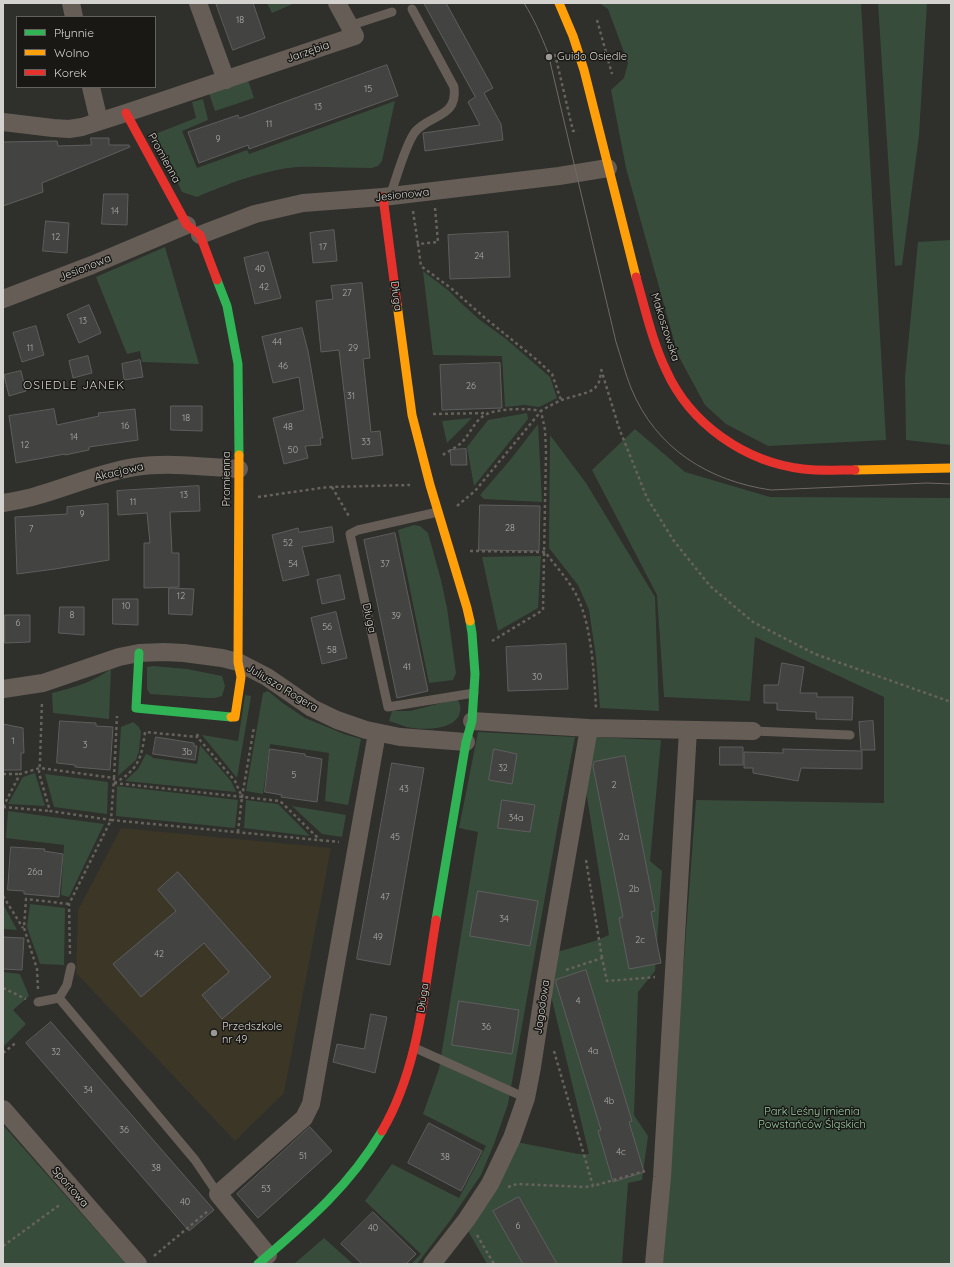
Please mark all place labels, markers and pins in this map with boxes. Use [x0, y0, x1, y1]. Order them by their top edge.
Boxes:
place label: Guido Osiedle [557, 50, 627, 64]
marker: Guido Osiedle [544, 52, 554, 62]
place label: Przedszkole nr 49 [222, 1020, 282, 1046]
marker: Przedszkole nr 49 [209, 1028, 219, 1038]

